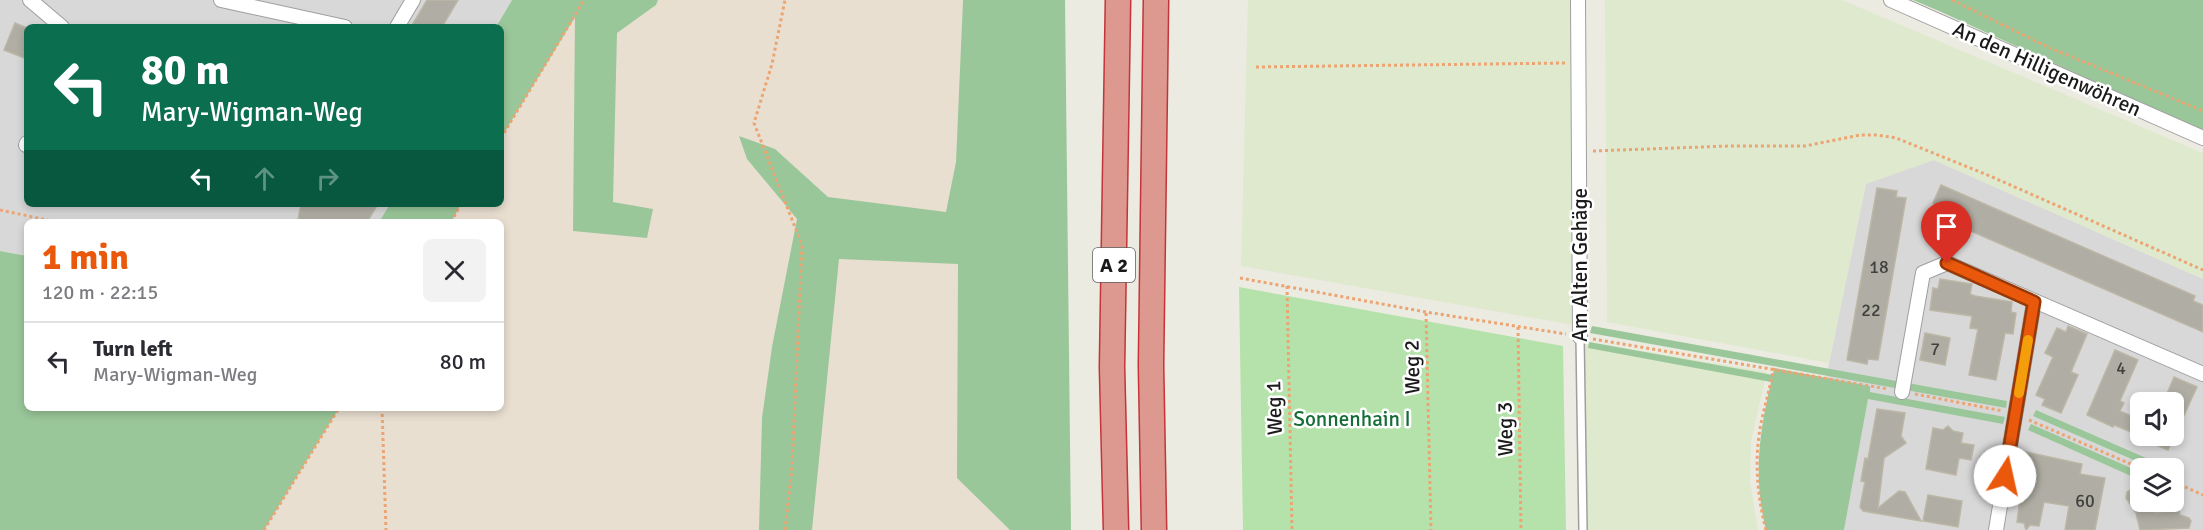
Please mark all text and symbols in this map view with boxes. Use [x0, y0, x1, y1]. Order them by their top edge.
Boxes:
street label: An den Hilligenwöhren [1949, 16, 2145, 122]
text: 80 m [141, 45, 230, 96]
icon: left [42, 48, 120, 126]
text: Mary-Wigman-Weg [141, 96, 363, 129]
icon: left [185, 162, 218, 195]
icon: ahead [248, 162, 281, 195]
icon: right [311, 162, 344, 195]
street label: Am Alten Gehäge [1567, 188, 1593, 342]
pin [1921, 201, 1972, 263]
icon: arrive [1930, 210, 1963, 243]
text: 1 min [42, 235, 129, 280]
button: close [423, 239, 486, 302]
road number: A 2 [1093, 248, 1135, 282]
house number: 18 [1869, 256, 1889, 278]
text: 120 m · 22:15 [42, 280, 158, 305]
house number: 22 [1861, 299, 1881, 321]
text: Turn left [93, 335, 173, 362]
house number: 7 [1930, 338, 1940, 360]
street label: Weg 2 [1399, 339, 1425, 395]
icon: left [42, 345, 75, 378]
text: 80 m [440, 348, 486, 375]
house number: 4 [2116, 357, 2126, 379]
text: Mary-Wigman-Weg [93, 362, 257, 387]
street label: Weg 1 [1260, 380, 1288, 436]
map controls [2130, 392, 2184, 512]
button: sound [2130, 392, 2184, 446]
street label: Weg 3 [1492, 401, 1518, 457]
park label: Sonnenhain I [1293, 406, 1411, 432]
position arrow [1973, 444, 2037, 508]
button: layers [2130, 458, 2184, 512]
house number: 60 [2075, 490, 2095, 512]

